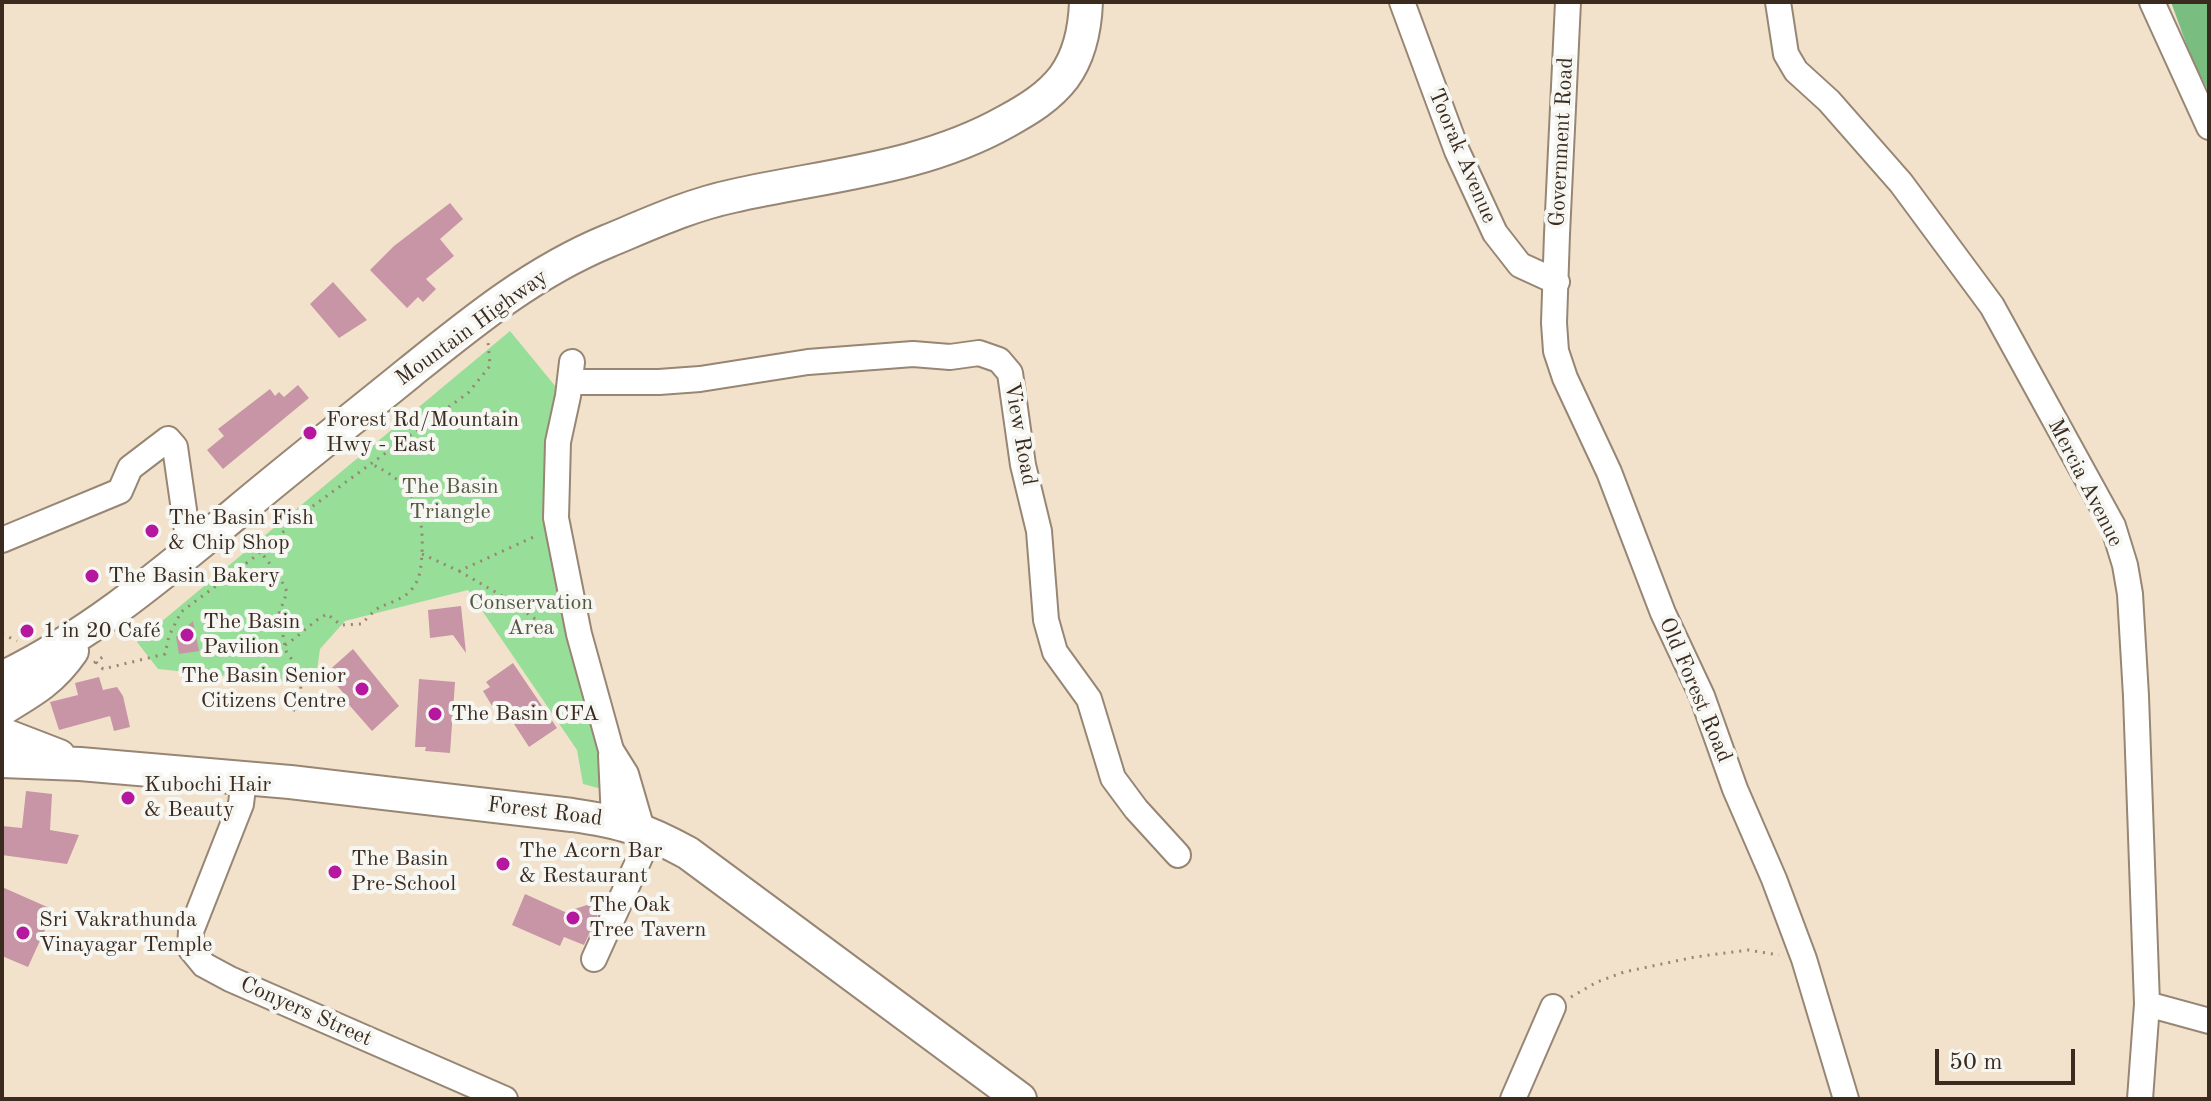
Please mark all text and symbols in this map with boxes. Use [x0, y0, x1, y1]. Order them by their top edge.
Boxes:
street label: Government Road [1544, 57, 1580, 227]
street label: Toorak Avenue [1422, 85, 1502, 227]
street label: Mountain Highway [391, 264, 553, 392]
street label: View Road [998, 380, 1042, 488]
place label: Forest Rd/Mountain Hwy - East [326, 407, 519, 458]
street label: Mercia Avenue [2041, 415, 2129, 551]
marker: Forest Rd/Mountain Hwy - East [301, 424, 319, 442]
park label: The Basin Triangle [401, 474, 499, 526]
place label: The Basin Fish & Chip Shop [168, 505, 314, 556]
marker: The Basin Fish & Chip Shop [143, 522, 161, 540]
place label: The Basin Bakery [108, 563, 280, 589]
marker: The Basin Bakery [83, 567, 101, 585]
park label: Conservation Area [469, 590, 593, 642]
place label: The Basin Pavilion [203, 609, 300, 660]
street label: Old Forest Road [1653, 614, 1737, 766]
place label: 1 in 20 Café [43, 618, 161, 644]
marker: 1 in 20 Café [18, 622, 36, 640]
marker: The Basin Pavilion [178, 626, 196, 644]
place label: The Basin Senior Citizens Centre [181, 663, 346, 714]
marker: The Basin Senior Citizens Centre [353, 680, 371, 698]
place label: The Basin CFA [451, 701, 599, 727]
marker: The Basin CFA [426, 705, 444, 723]
place label: Kubochi Hair & Beauty [144, 772, 271, 824]
marker: Kubochi Hair & Beauty [119, 789, 137, 807]
street label: Forest Road [486, 792, 604, 832]
place label: The Acorn Bar & Restaurant [519, 838, 662, 890]
place label: The Basin Pre-School [351, 846, 456, 898]
marker: The Acorn Bar & Restaurant [494, 855, 512, 873]
marker: The Basin Pre-School [326, 863, 344, 881]
place label: The Oak Tree Tavern [589, 892, 706, 944]
place label: Sri Vakrathunda Vinayagar Temple [39, 907, 212, 958]
marker: The Oak Tree Tavern [564, 909, 582, 927]
marker: Sri Vakrathunda Vinayagar Temple [14, 924, 32, 942]
street label: Conyers Street [236, 971, 376, 1053]
scale bar [1939, 1033, 2079, 1083]
text: 50 m [1949, 1051, 2003, 1075]

